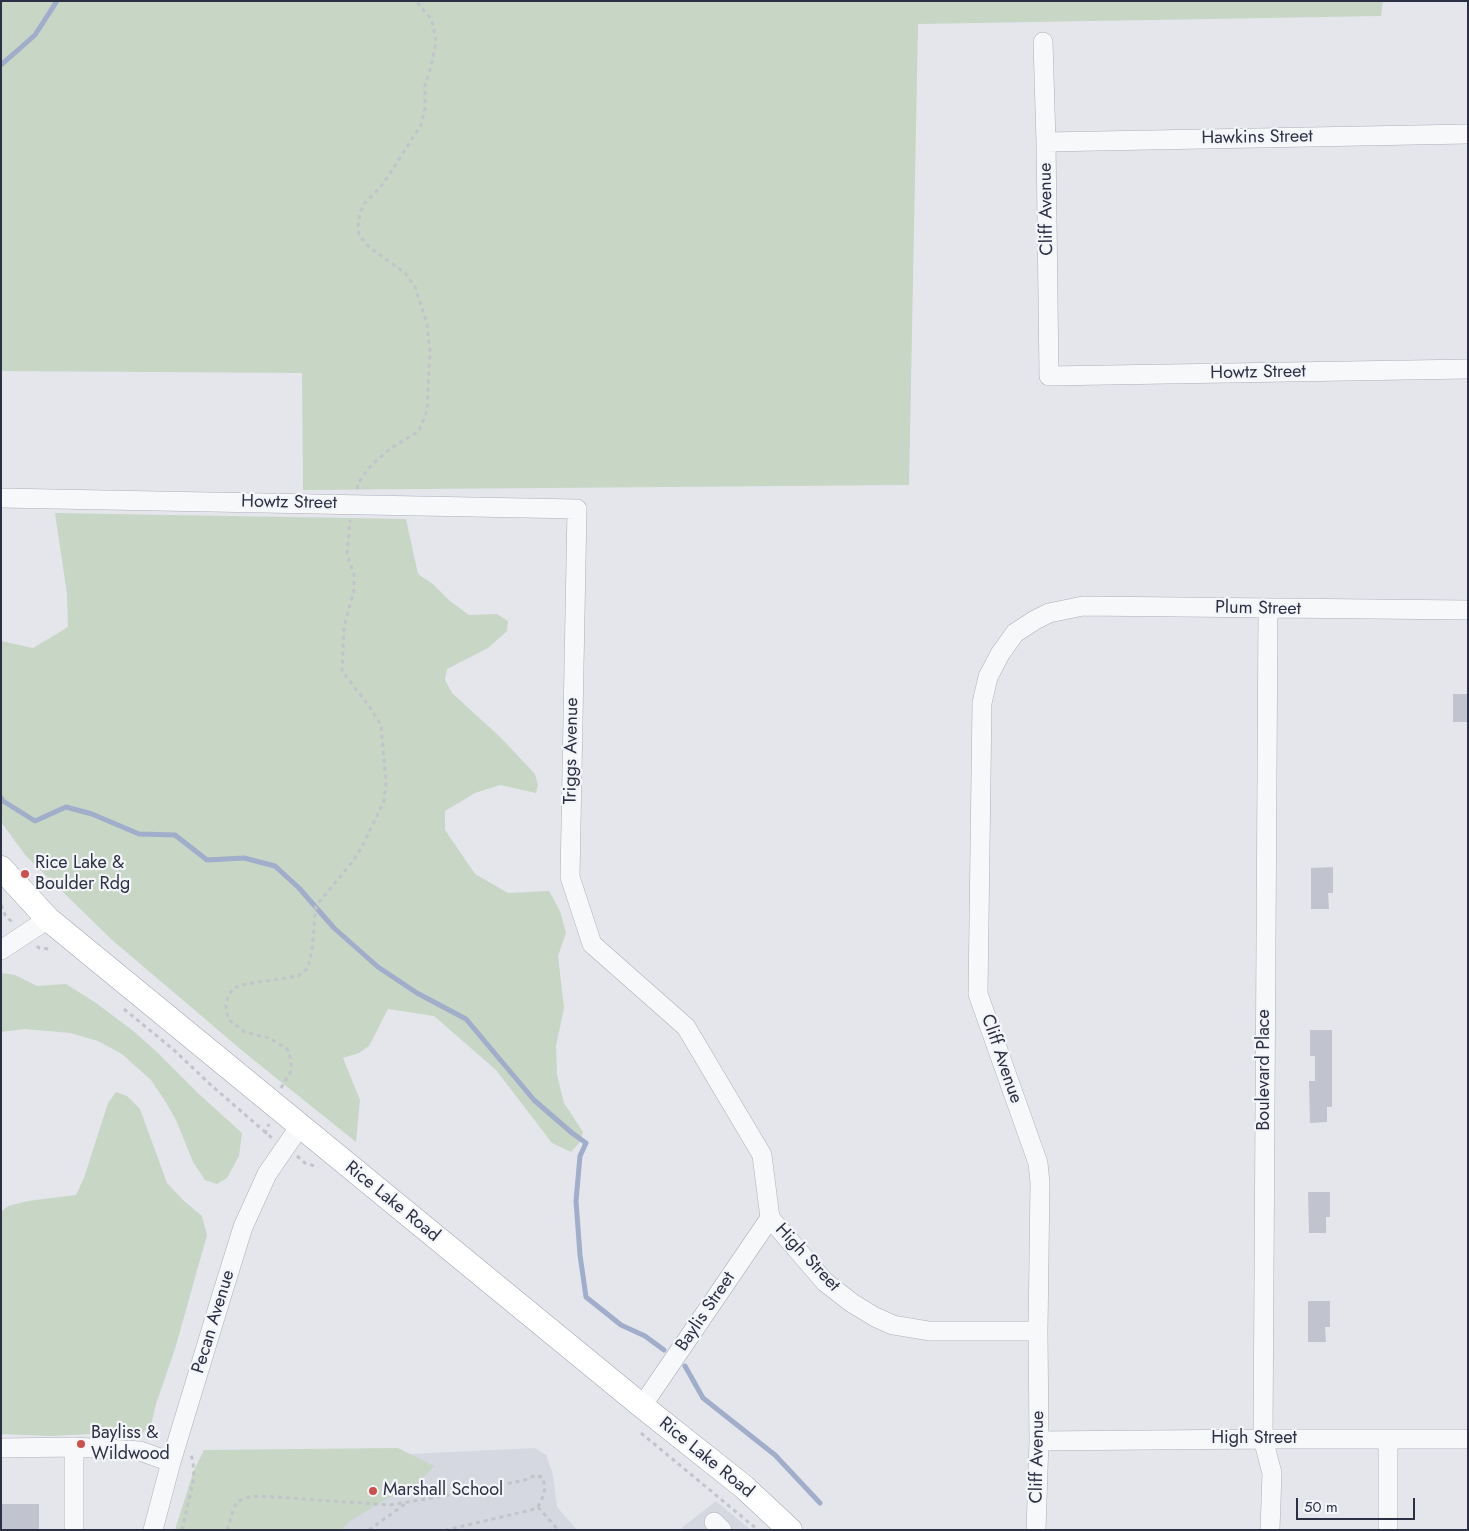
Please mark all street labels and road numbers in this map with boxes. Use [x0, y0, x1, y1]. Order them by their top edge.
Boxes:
street label: Hawkins Street [1201, 126, 1313, 150]
street label: Cliff Avenue [1035, 162, 1059, 256]
street label: Howtz Street [1210, 361, 1306, 385]
street label: Howtz Street [241, 491, 337, 515]
street label: Plum Street [1215, 597, 1301, 621]
street label: Triggs Avenue [560, 697, 584, 805]
street label: Boulevard Place [1254, 1009, 1276, 1131]
street label: Cliff Avenue [976, 1012, 1026, 1106]
street label: Rice Lake Road [340, 1157, 444, 1247]
street label: High Street [770, 1219, 844, 1297]
street label: Pecan Avenue [188, 1268, 240, 1376]
street label: Baylis Street [672, 1268, 740, 1356]
street label: Cliff Avenue [1026, 1410, 1050, 1504]
street label: Rice Lake Road [654, 1413, 758, 1503]
street label: High Street [1211, 1428, 1297, 1450]

